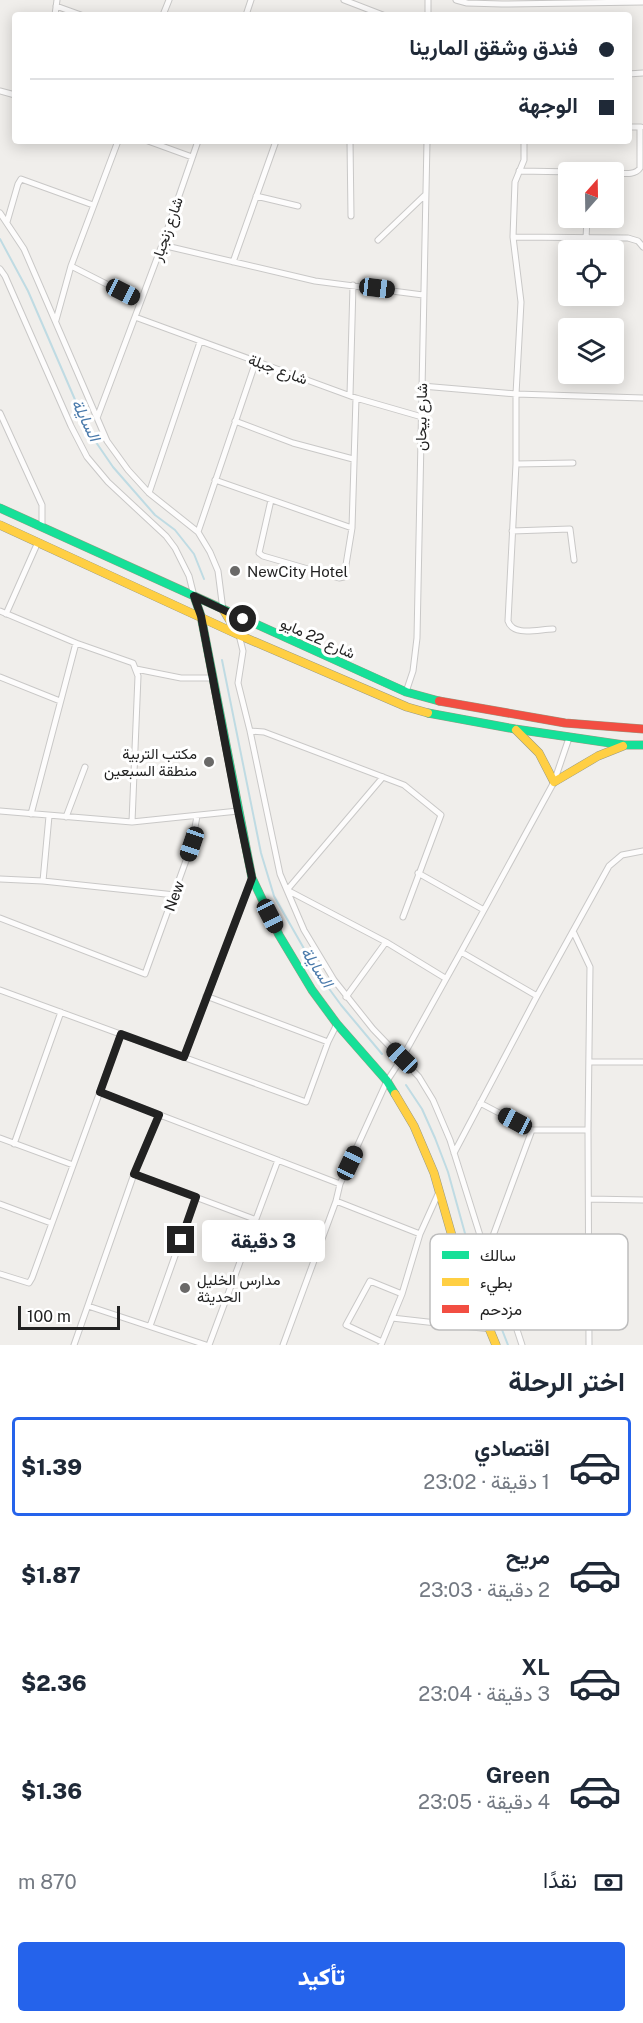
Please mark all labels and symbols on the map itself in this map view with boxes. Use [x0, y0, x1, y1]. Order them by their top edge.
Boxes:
north arrow [558, 162, 624, 228]
street label: شارع زنجبار [148, 195, 189, 265]
car [103, 276, 143, 308]
car [358, 277, 396, 299]
street label: شارع جبلة [245, 350, 310, 390]
street label: شارع بيحان [412, 383, 433, 451]
water label: السايلة [68, 396, 105, 446]
place label: NewCity Hotel [247, 563, 348, 580]
marker: NewCity Hotel [228, 564, 242, 578]
route start [229, 605, 256, 632]
street label: شارع 22 مايو [277, 614, 358, 665]
place label: مكتب التربية منطقة السبعين [104, 745, 197, 781]
marker: مكتب التربية منطقة السبعين [202, 755, 216, 769]
car [178, 824, 206, 864]
street label: New [161, 878, 187, 914]
car [254, 896, 286, 936]
water label: السايلة [297, 943, 338, 993]
car [383, 1039, 421, 1077]
car [495, 1105, 535, 1137]
car [334, 1143, 366, 1183]
callout: 3 دقيقة [202, 1219, 325, 1261]
route end [167, 1226, 194, 1253]
legend [430, 1234, 628, 1330]
text: سالك [480, 1246, 516, 1265]
place label: مدارس الخليل الحديثة [197, 1271, 281, 1306]
text: بطيء [480, 1273, 512, 1296]
marker: مدارس الخليل الحديثة [178, 1281, 192, 1295]
text: مزدحم [480, 1300, 522, 1320]
scale bar [18, 1303, 120, 1330]

